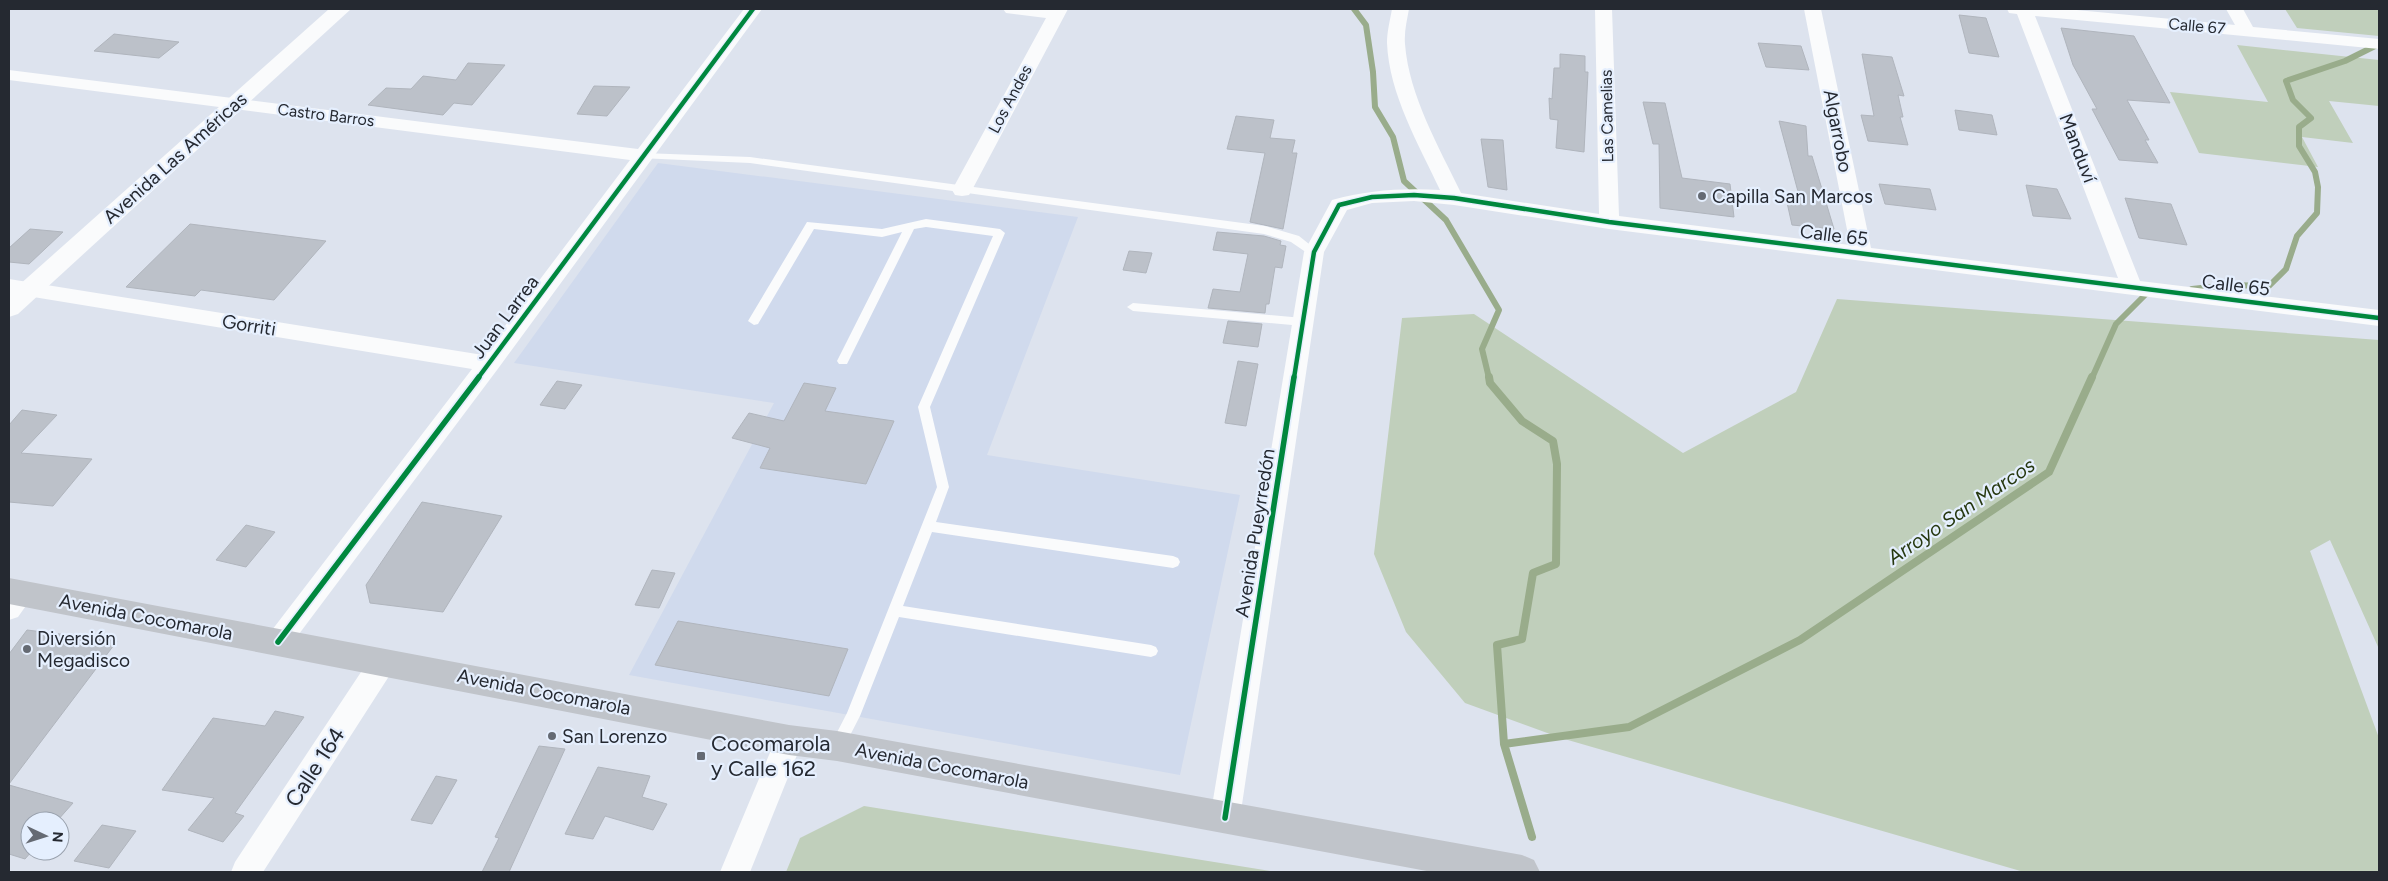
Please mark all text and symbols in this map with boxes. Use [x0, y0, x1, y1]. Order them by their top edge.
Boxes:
street label: Calle 67 [2168, 14, 2227, 38]
street label: Los Andes [984, 62, 1036, 136]
street label: Las Camelias [1597, 69, 1617, 163]
street label: Avenida Las Américas [98, 87, 252, 229]
street label: Algarrobo [1819, 88, 1857, 174]
street label: Castro Barros [277, 100, 375, 130]
street label: Manduví [2054, 110, 2102, 187]
place label: Capilla San Marcos [1712, 185, 1873, 208]
marker: Capilla San Marcos [1696, 190, 1708, 202]
street label: Calle 65 [1799, 219, 1869, 251]
street label: Calle 65 [2201, 269, 2271, 301]
street label: Juan Larrea [466, 271, 544, 363]
street label: Gorriti [220, 309, 278, 341]
street label: Avenida Pueyrredón [1230, 447, 1280, 619]
water label: Arroyo San Marcos [1882, 452, 2040, 570]
street label: Avenida Cocomarola [57, 589, 235, 645]
place label: Diversión Megadisco [37, 627, 130, 672]
marker: Diversión Megadisco [21, 643, 33, 655]
street label: Avenida Cocomarola [455, 664, 633, 720]
street label: Calle 164 [279, 722, 351, 812]
place label: San Lorenzo [562, 725, 667, 748]
marker: San Lorenzo [546, 730, 558, 742]
place label: Cocomarola y Calle 162 [711, 730, 830, 782]
street label: Avenida Cocomarola [853, 738, 1031, 794]
marker: Cocomarola y Calle 162 [695, 750, 707, 762]
north arrow [20, 811, 70, 861]
text: N [49, 831, 66, 843]

